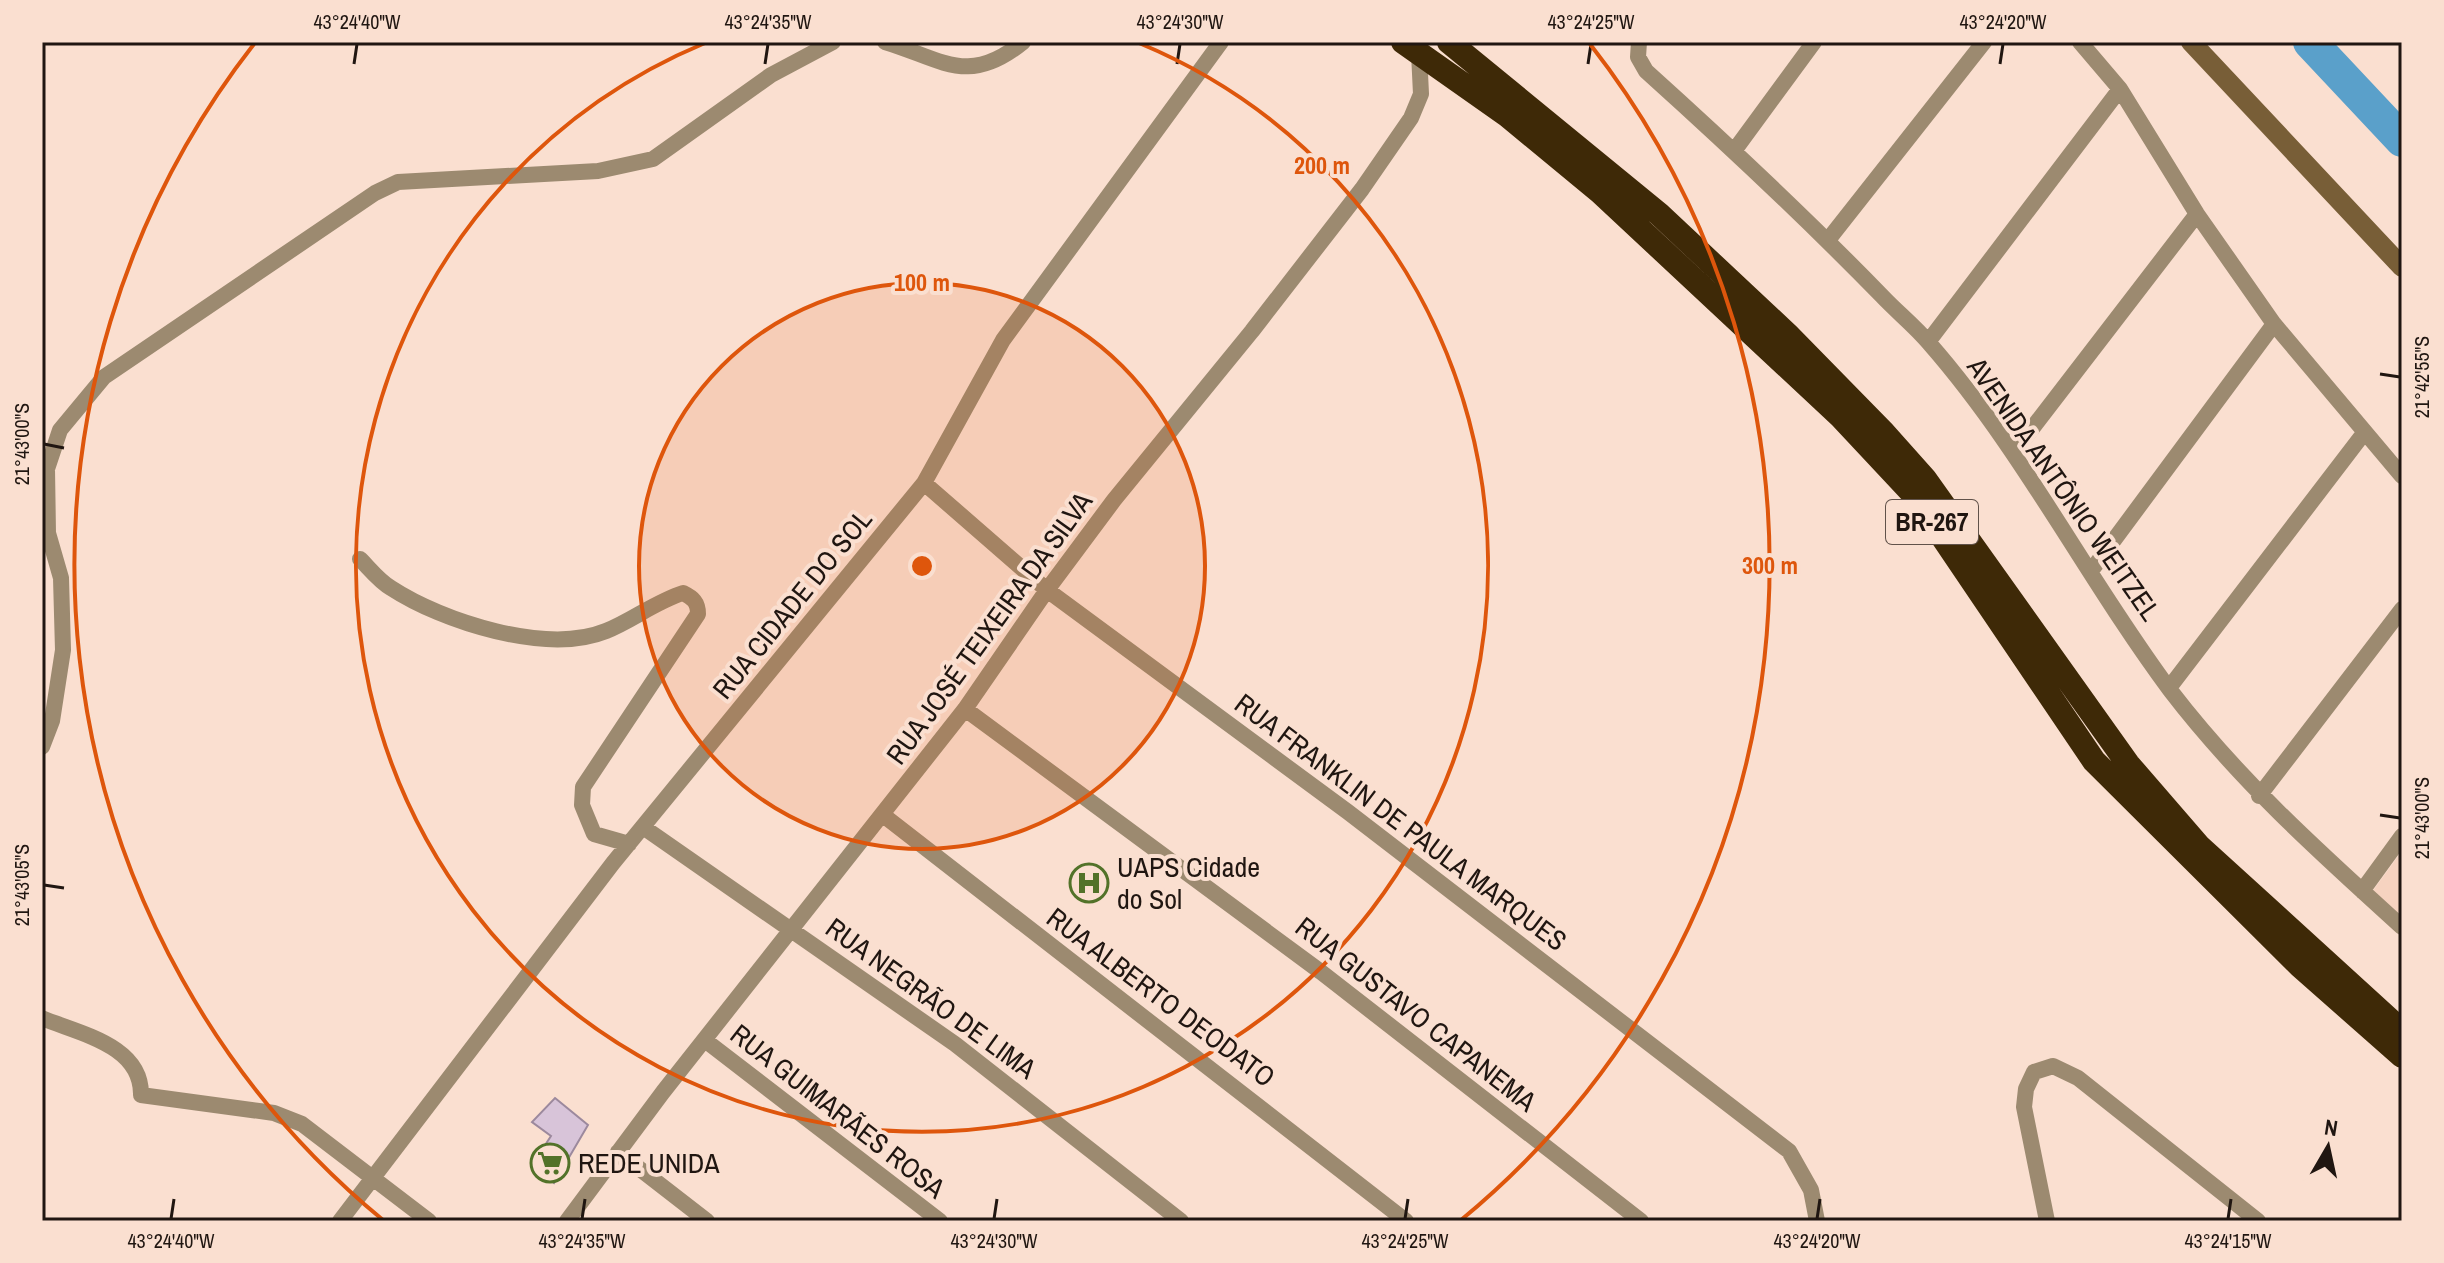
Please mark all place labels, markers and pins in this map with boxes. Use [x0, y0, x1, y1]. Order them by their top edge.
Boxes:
centre of rings [908, 552, 936, 580]
place label: UAPS Cidade do Sol [1117, 848, 1260, 918]
hospital icon: UAPS Cidade do Sol [1068, 862, 1110, 904]
supermarket icon: REDE UNIDA [529, 1142, 571, 1184]
place label: REDE UNIDA [578, 1144, 720, 1182]

